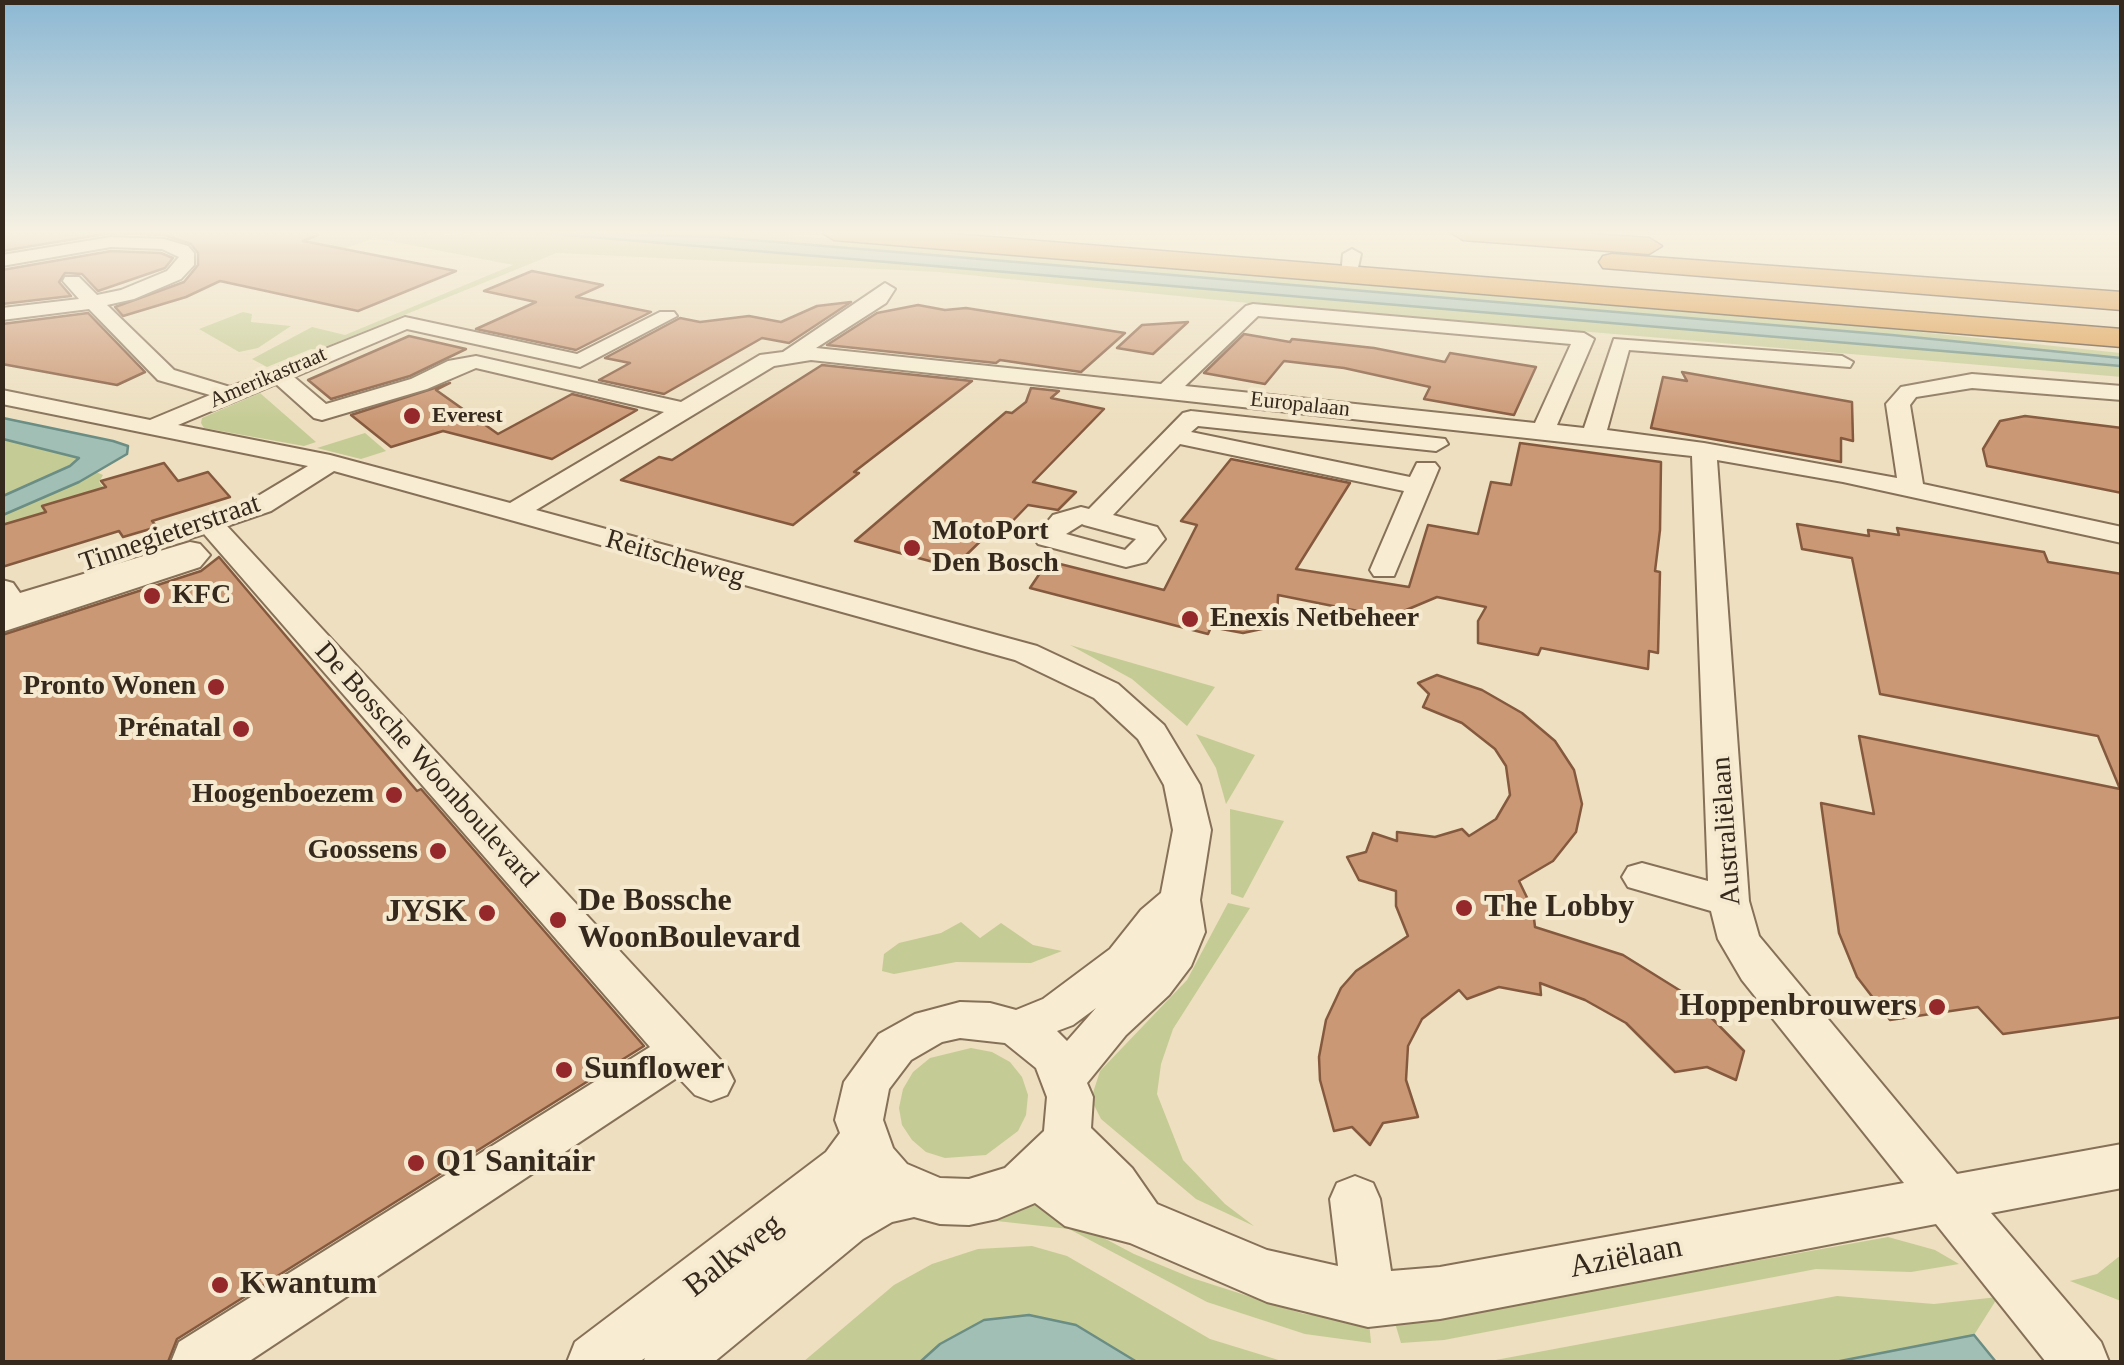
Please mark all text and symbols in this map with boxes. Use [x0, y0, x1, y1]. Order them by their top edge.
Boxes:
street label: Amerikastraat [205, 342, 331, 414]
street label: Europalaan [1249, 387, 1351, 423]
place label: Everest [432, 403, 502, 429]
marker: Everest [401, 405, 423, 427]
street label: Tinnegieterstraat [75, 487, 265, 581]
place label: MotoPort Den Bosch [932, 515, 1059, 581]
street label: Reitscheweg [602, 523, 748, 595]
marker: MotoPort Den Bosch [901, 537, 923, 559]
place label: KFC [172, 579, 231, 613]
marker: KFC [141, 585, 163, 607]
place label: Enexis Netbeheer [1210, 602, 1419, 636]
marker: Enexis Netbeheer [1179, 608, 1201, 630]
street label: De Bossche Woonboulevard [307, 636, 545, 894]
place label: Pronto Wonen [23, 670, 196, 704]
marker: Pronto Wonen [205, 676, 227, 698]
place label: Prénatal [118, 712, 221, 746]
marker: Prénatal [230, 718, 252, 740]
street label: Australiëlaan [1705, 755, 1749, 907]
place label: Hoogenboezem [192, 778, 374, 812]
marker: Hoogenboezem [383, 784, 405, 806]
place label: Goossens [308, 834, 418, 868]
marker: Goossens [427, 840, 449, 862]
place label: De Bossche WoonBoulevard [578, 883, 800, 958]
place label: The Lobby [1484, 889, 1634, 927]
place label: JYSK [385, 894, 467, 932]
marker: The Lobby [1453, 897, 1475, 919]
marker: JYSK [476, 902, 498, 924]
marker: De Bossche WoonBoulevard [547, 909, 569, 931]
place label: Hoppenbrouwers [1679, 988, 1917, 1026]
marker: Hoppenbrouwers [1926, 996, 1948, 1018]
place label: Sunflower [584, 1051, 724, 1089]
marker: Sunflower [553, 1059, 575, 1081]
place label: Q1 Sanitair [436, 1144, 595, 1182]
marker: Q1 Sanitair [405, 1152, 427, 1174]
street label: Balkweg [677, 1206, 791, 1306]
street label: Aziëlaan [1567, 1228, 1685, 1288]
place label: Kwantum [240, 1266, 377, 1304]
marker: Kwantum [209, 1274, 231, 1296]

